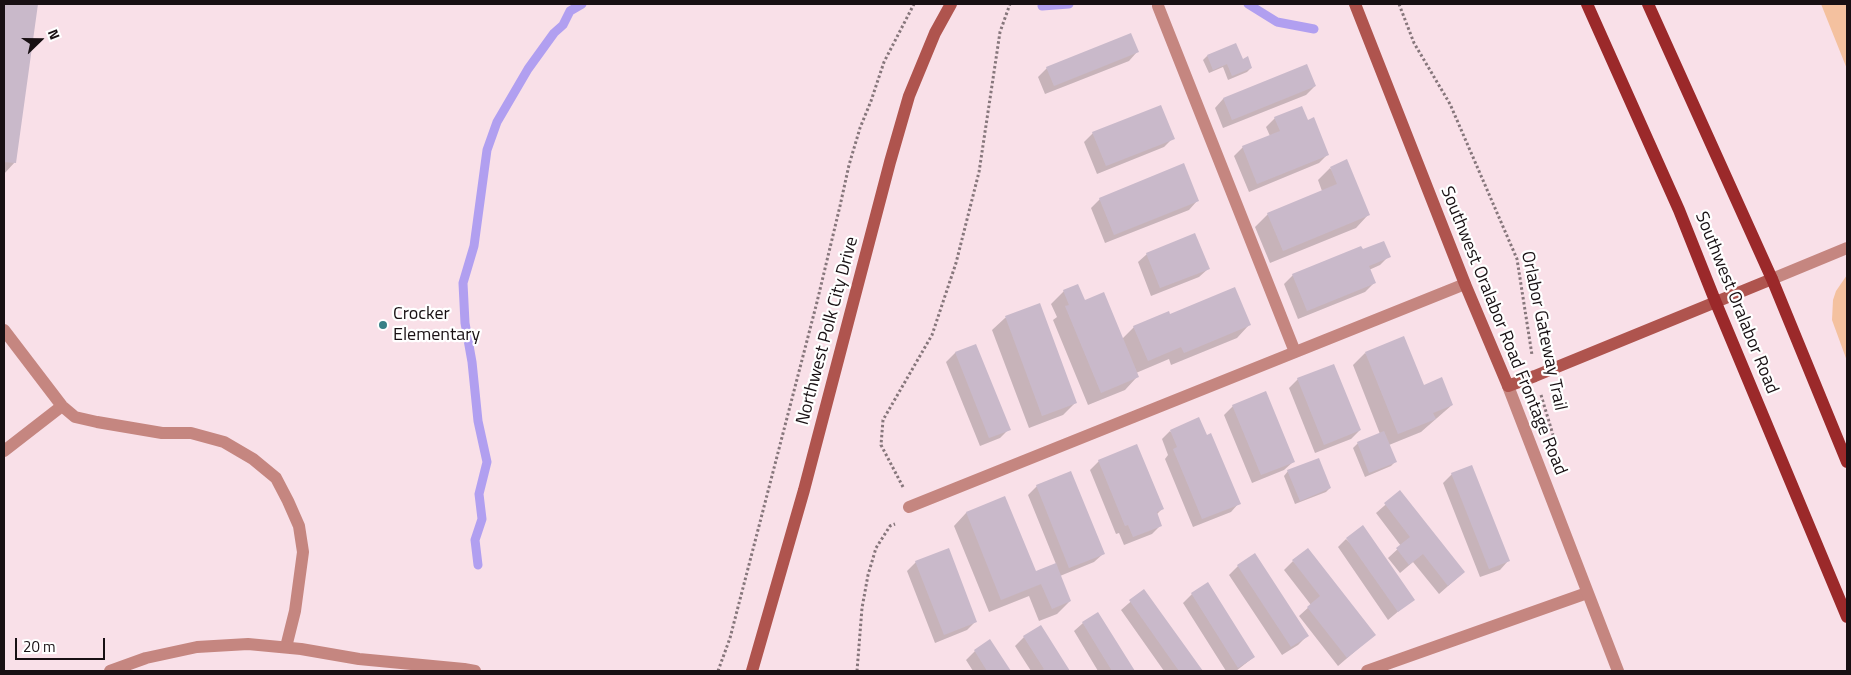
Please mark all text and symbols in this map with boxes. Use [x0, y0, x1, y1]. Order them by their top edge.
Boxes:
north arrow [15, 15, 65, 65]
text: N [43, 26, 66, 43]
street label: Southwest Oralabor Road Frontage Road [1435, 184, 1571, 478]
street label: Southwest Oralabor Road [1690, 209, 1782, 397]
street label: Northwest Polk City Drive [792, 235, 864, 427]
street label: Orlabor Gateway Trail [1516, 249, 1570, 413]
place label: Crocker Elementary [393, 304, 480, 346]
marker: Crocker Elementary [377, 319, 389, 331]
scale bar [18, 628, 108, 660]
text: 20 m [23, 635, 56, 658]

